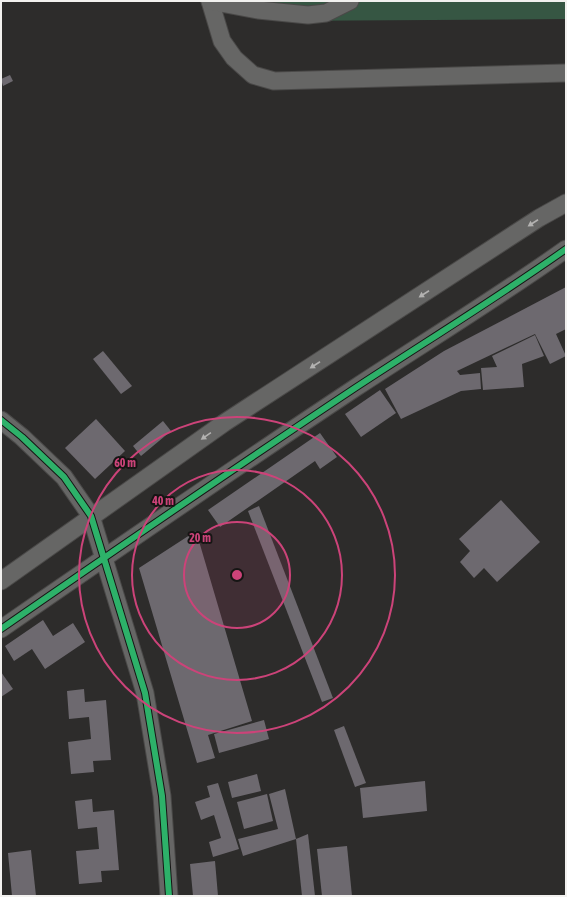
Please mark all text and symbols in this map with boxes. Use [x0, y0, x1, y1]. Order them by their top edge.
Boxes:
one-way arrow [527, 219, 538, 227]
one-way arrow [419, 290, 429, 298]
one-way arrow [309, 361, 321, 368]
one-way arrow [201, 432, 211, 440]
text: 60 m [114, 456, 136, 470]
text: 40 m [151, 494, 174, 508]
text: 20 m [189, 531, 211, 545]
centre of rings [230, 568, 244, 582]

